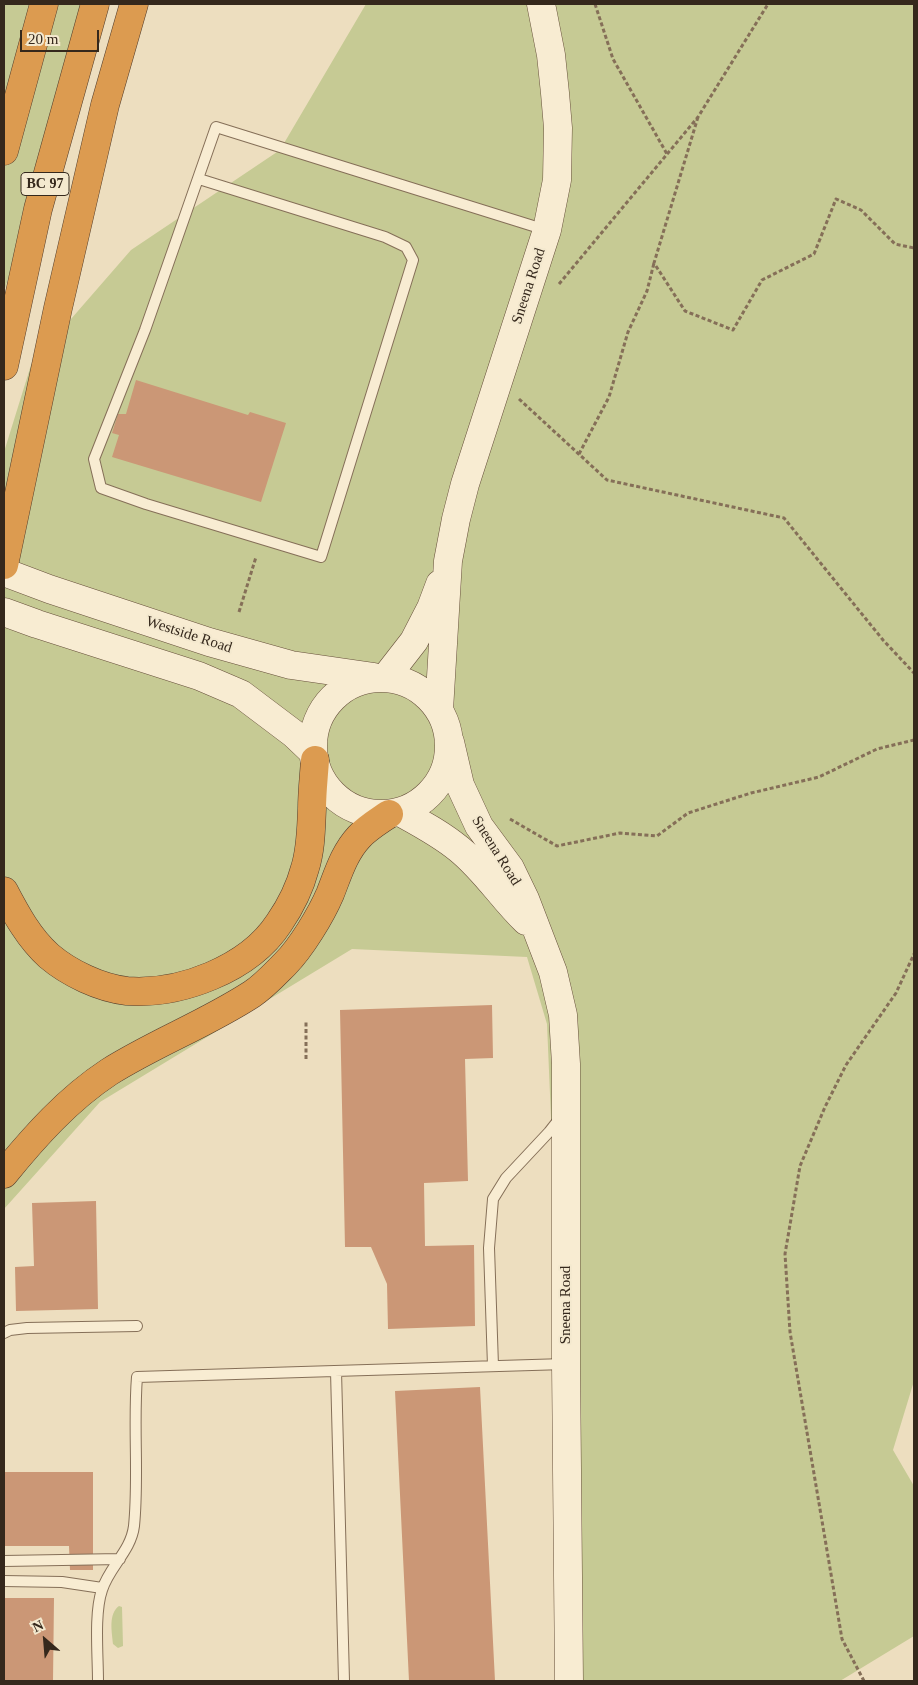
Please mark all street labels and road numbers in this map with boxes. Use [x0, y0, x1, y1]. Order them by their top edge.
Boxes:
road number: BC 97 [21, 172, 69, 195]
street label: Sneena Road [508, 246, 550, 326]
street label: Westside Road [144, 613, 234, 657]
street label: Sneena Road [468, 813, 524, 889]
street label: Sneena Road [557, 1266, 575, 1344]

